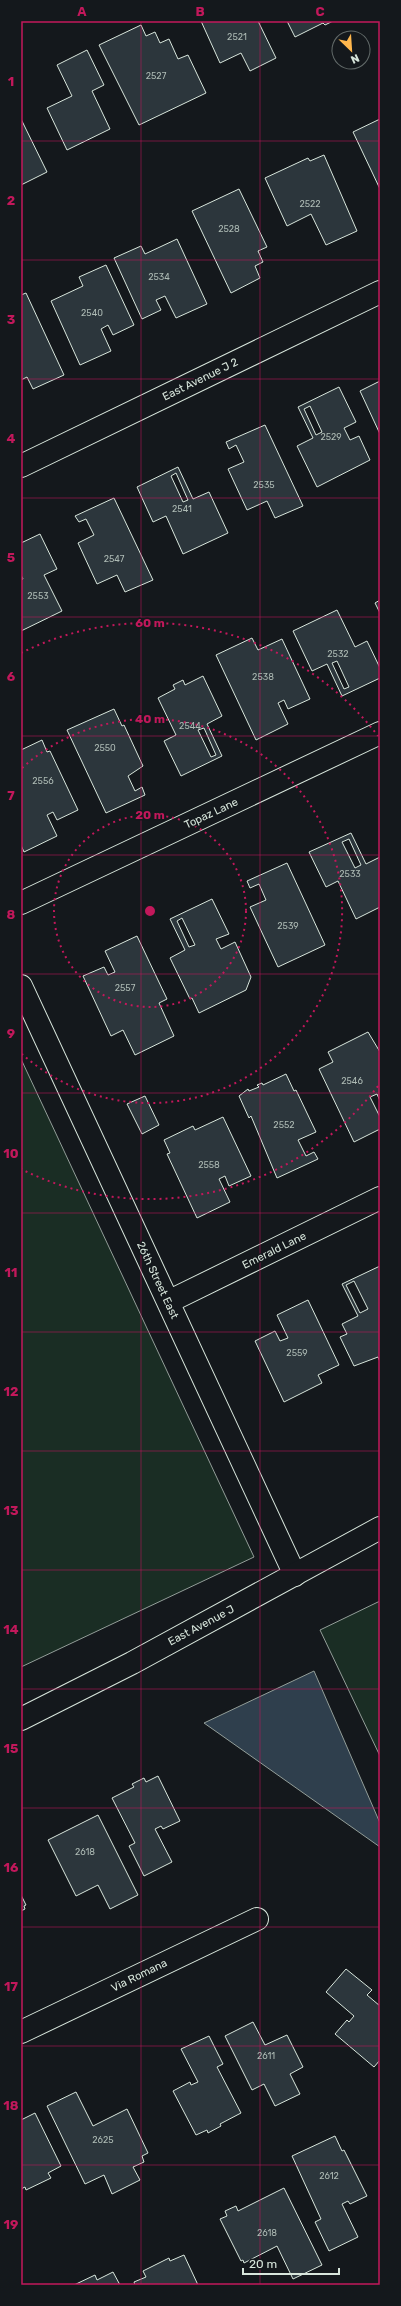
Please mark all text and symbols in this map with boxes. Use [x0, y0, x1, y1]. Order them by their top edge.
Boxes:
text: A [77, 4, 87, 19]
text: B [195, 4, 205, 19]
text: C [315, 4, 325, 19]
north arrow [331, 30, 371, 70]
house number: 2521 [227, 32, 247, 42]
text: N [349, 51, 361, 66]
house number: 2527 [146, 71, 167, 81]
text: 1 [8, 74, 14, 89]
text: 2 [7, 193, 15, 208]
house number: 2522 [299, 199, 321, 209]
house number: 2528 [218, 224, 240, 234]
house number: 2534 [148, 272, 170, 282]
house number: 2540 [81, 308, 103, 318]
text: 3 [7, 312, 16, 327]
street label: East Avenue J 2 [160, 356, 240, 403]
text: 4 [7, 431, 16, 446]
house number: 2529 [320, 432, 342, 442]
house number: 2535 [253, 480, 275, 490]
house number: 2541 [172, 504, 192, 514]
text: 5 [7, 550, 15, 565]
house number: 2547 [104, 554, 125, 564]
house number: 2553 [27, 591, 49, 601]
text: 60 m [135, 616, 165, 630]
house number: 2532 [327, 649, 349, 659]
text: 6 [7, 669, 16, 684]
house number: 2538 [252, 672, 274, 682]
text: 40 m [135, 712, 165, 726]
house number: 2544 [179, 721, 201, 731]
house number: 2550 [94, 743, 116, 753]
house number: 2556 [32, 776, 54, 786]
text: 7 [7, 788, 15, 803]
street label: Topaz Lane [182, 795, 240, 832]
text: 20 m [135, 808, 165, 822]
house number: 2533 [339, 869, 361, 879]
centre of rings [143, 904, 157, 918]
text: 8 [7, 907, 16, 922]
house number: 2539 [277, 921, 299, 931]
house number: 2557 [115, 983, 136, 993]
text: 9 [7, 1026, 15, 1041]
house number: 2546 [341, 1076, 363, 1086]
house number: 2552 [273, 1120, 295, 1130]
text: 10 [3, 1146, 19, 1161]
house number: 2558 [198, 1160, 220, 1170]
street label: Emerald Lane [240, 1229, 308, 1272]
street label: 26th Street East [134, 1239, 181, 1322]
text: 11 [5, 1265, 17, 1280]
house number: 2559 [286, 1348, 308, 1358]
text: 12 [4, 1384, 18, 1399]
text: 13 [3, 1503, 19, 1518]
street label: East Avenue J [166, 1603, 237, 1648]
text: 14 [3, 1622, 19, 1637]
text: 15 [4, 1741, 18, 1756]
house number: 2618 [75, 1847, 95, 1857]
text: 16 [4, 1860, 19, 1875]
street label: Via Romana [109, 1956, 169, 1995]
text: 17 [4, 1979, 19, 1994]
house number: 2611 [257, 2051, 275, 2061]
text: 18 [3, 2098, 19, 2113]
house number: 2625 [92, 2135, 114, 2145]
house number: 2612 [319, 2171, 339, 2181]
text: 19 [4, 2217, 18, 2232]
house number: 2618 [257, 2228, 277, 2238]
scale bar [243, 2250, 339, 2276]
text: 20 m [249, 2257, 277, 2271]

